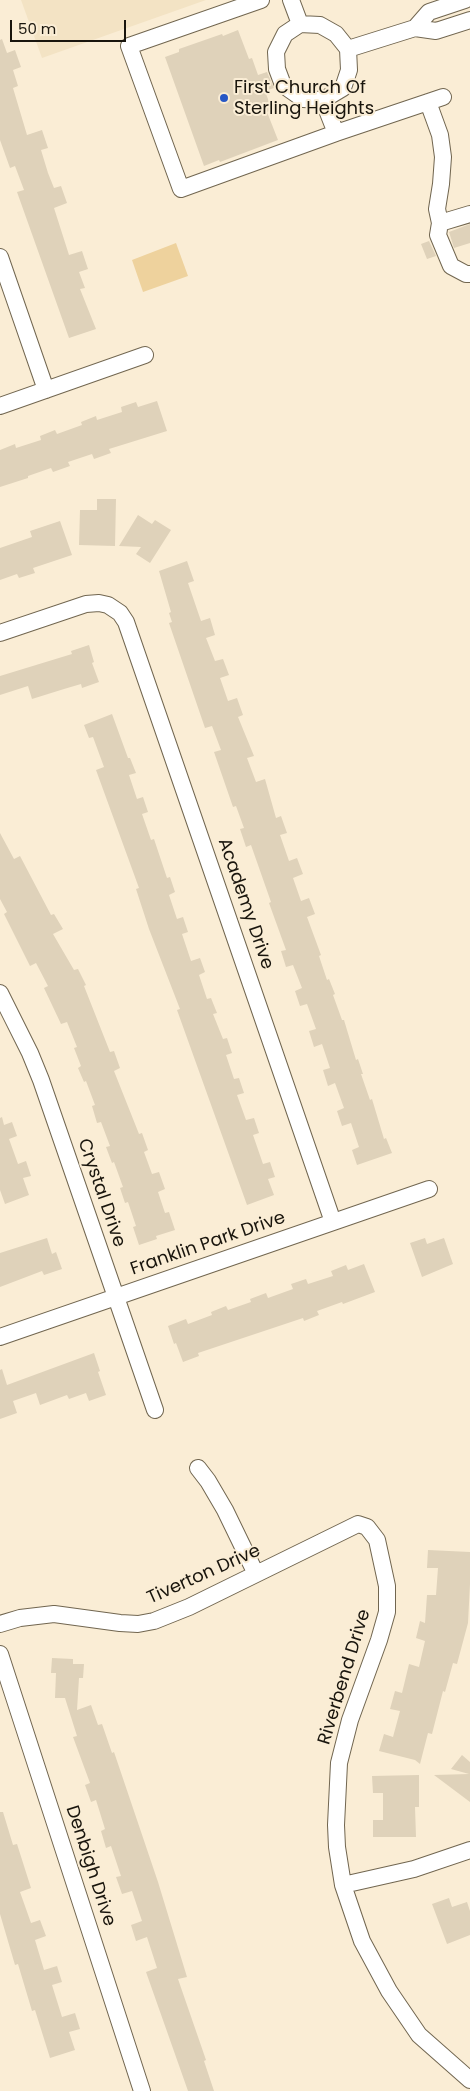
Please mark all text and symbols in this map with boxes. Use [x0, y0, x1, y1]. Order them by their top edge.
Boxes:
scale bar [12, 10, 129, 42]
text: 50 m [18, 18, 56, 39]
place label: First Church Of Sterling Heights [234, 77, 374, 120]
marker: First Church Of Sterling Heights [218, 92, 230, 104]
street label: Academy Drive [212, 836, 278, 972]
street label: Crystal Drive [72, 1136, 130, 1250]
street label: Franklin Park Drive [128, 1207, 288, 1281]
street label: Tiverton Drive [144, 1540, 264, 1610]
street label: Riverbend Drive [314, 1607, 376, 1747]
street label: Denbigh Drive [60, 1803, 120, 1929]

